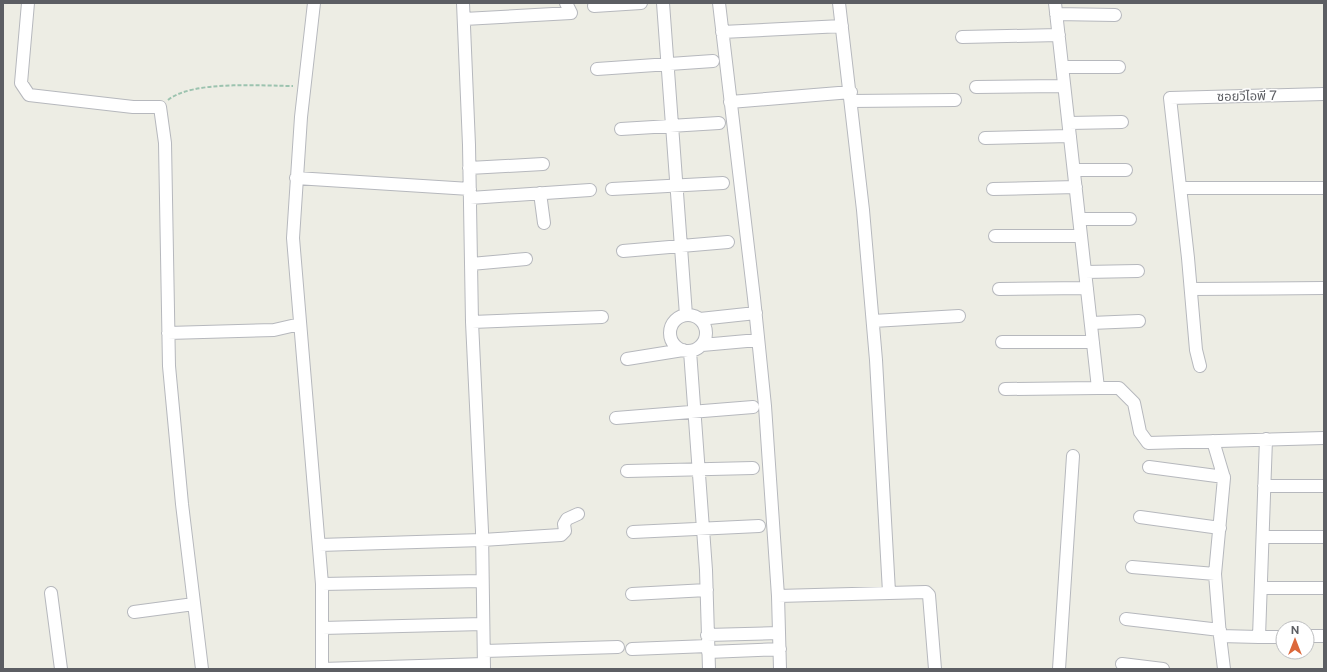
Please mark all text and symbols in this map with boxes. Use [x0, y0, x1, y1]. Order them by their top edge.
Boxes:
street label: ซอยวีไอพี 7 [1217, 88, 1277, 104]
north arrow [1275, 620, 1315, 660]
text: N [1291, 624, 1299, 636]

